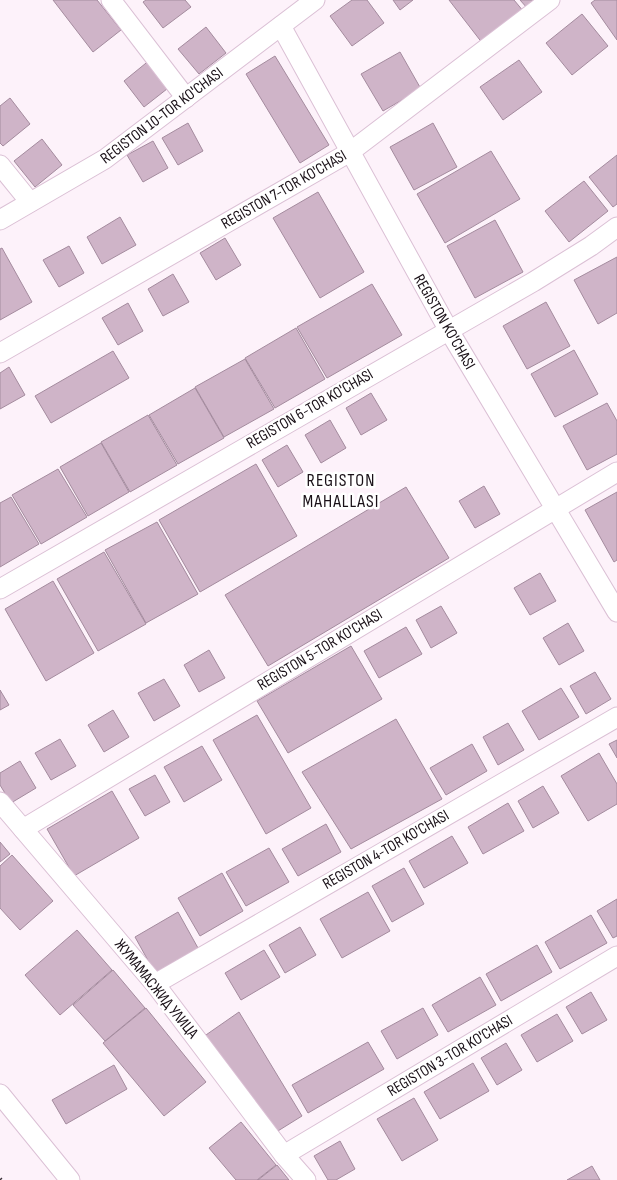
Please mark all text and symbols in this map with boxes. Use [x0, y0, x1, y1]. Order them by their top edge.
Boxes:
street label: REGISTON 10-TOR KO'CHASI [97, 64, 227, 168]
street label: REGISTON 7-TOR KO'CHASI [218, 146, 350, 234]
street label: REGISTON KO'CHASI [409, 271, 479, 373]
street label: REGISTON 6-TOR KO'CHASI [243, 365, 377, 453]
district label: REGISTON MAHALLASI [303, 470, 379, 512]
street label: REGISTON 5-TOR KO'CHASI [254, 605, 386, 695]
street label: REGISTON 4-TOR KO'CHASI [319, 806, 453, 894]
street label: ЖУМАМАСЖИД УЛИЦА [110, 936, 202, 1043]
street label: REGISTON 3-TOR KO'CHASI [384, 1011, 516, 1101]

